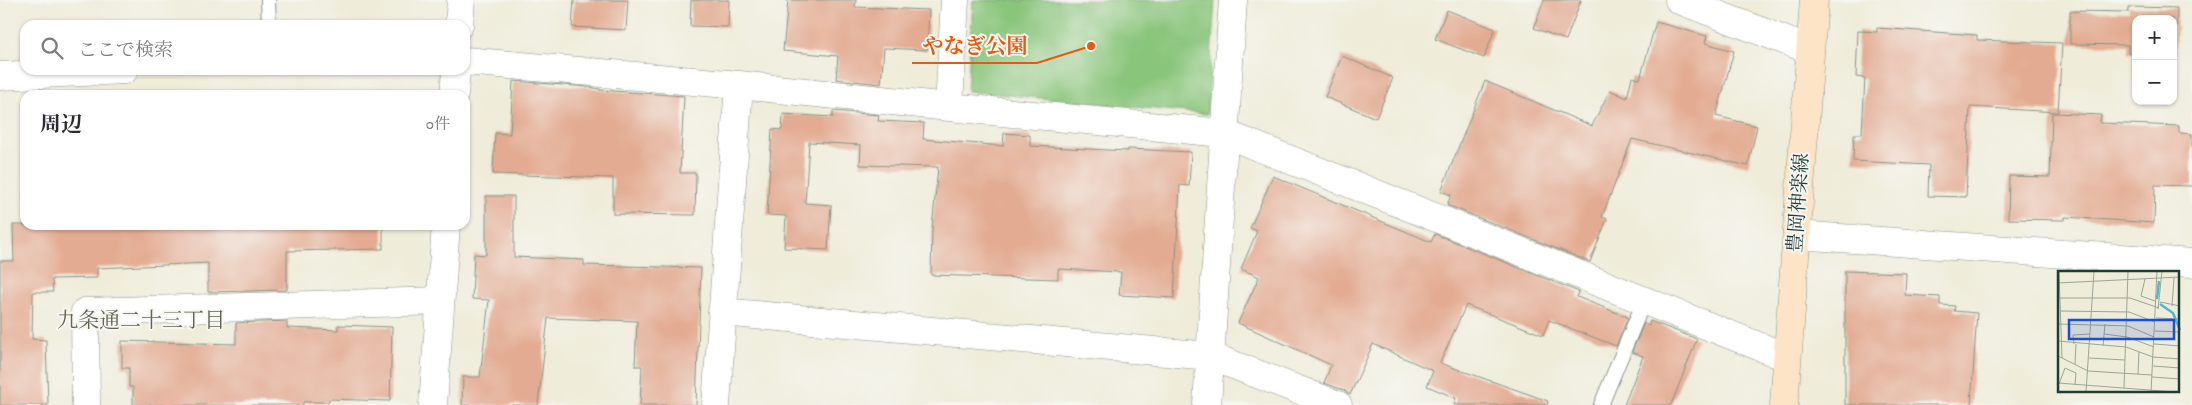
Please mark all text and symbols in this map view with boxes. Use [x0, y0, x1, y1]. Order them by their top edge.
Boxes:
map controls [2132, 15, 2177, 105]
button: + [2132, 15, 2177, 60]
search box [20, 20, 470, 75]
callout: やなぎ公園 [912, 27, 1037, 63]
icon: search [38, 34, 66, 62]
text: やなぎ公園 [923, 34, 1028, 60]
text: ここで検索 [78, 39, 173, 62]
button: − [2132, 60, 2177, 105]
text: 周辺 [40, 112, 82, 138]
text: 0件 [425, 114, 450, 134]
street label: 豊岡神楽線 [1783, 152, 1815, 254]
inset map [2058, 271, 2180, 392]
district label: 九条通二十三丁目 [57, 308, 225, 334]

